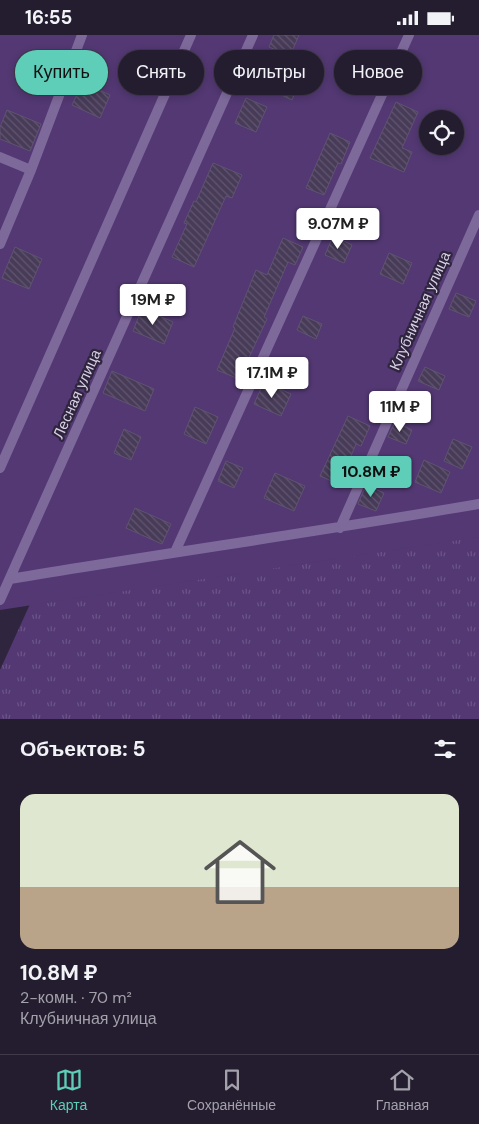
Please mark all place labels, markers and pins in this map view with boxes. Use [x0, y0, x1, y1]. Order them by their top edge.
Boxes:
pin: 9.07M ₽ [292, 207, 384, 250]
pin: 19M ₽ [118, 283, 188, 326]
pin: 17.1M ₽ [226, 357, 318, 399]
pin: 11M ₽ [365, 391, 435, 433]
pin: 10.8M ₽ [325, 455, 417, 498]

